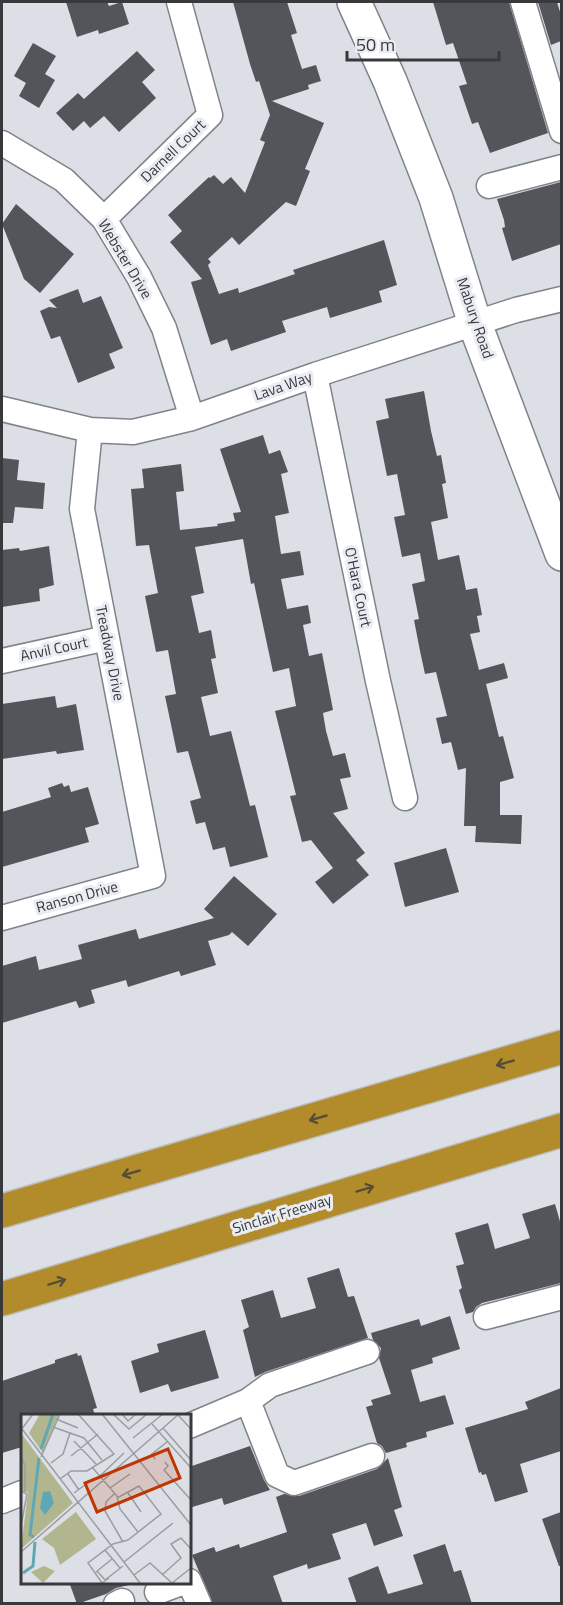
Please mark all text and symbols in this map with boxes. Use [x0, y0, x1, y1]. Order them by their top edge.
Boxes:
scale bar [347, 24, 498, 62]
text: 50 m [356, 31, 395, 58]
street label: Darnell Court [135, 113, 211, 188]
street label: Webster Drive [93, 214, 158, 303]
street label: Mabury Road [451, 274, 500, 361]
street label: Lava Way [251, 365, 315, 406]
street label: O'Hara Court [339, 545, 378, 630]
street label: Treadway Drive [90, 603, 131, 703]
street label: Anvil Court [18, 630, 91, 667]
street label: Ranson Drive [33, 875, 120, 918]
one-way arrow [496, 1058, 515, 1069]
one-way arrow [309, 1113, 328, 1124]
one-way arrow [122, 1168, 141, 1179]
one-way arrow [355, 1183, 374, 1194]
street label: Sinclair Freeway [229, 1188, 334, 1240]
one-way arrow [48, 1276, 67, 1287]
inset map [21, 1414, 190, 1584]

